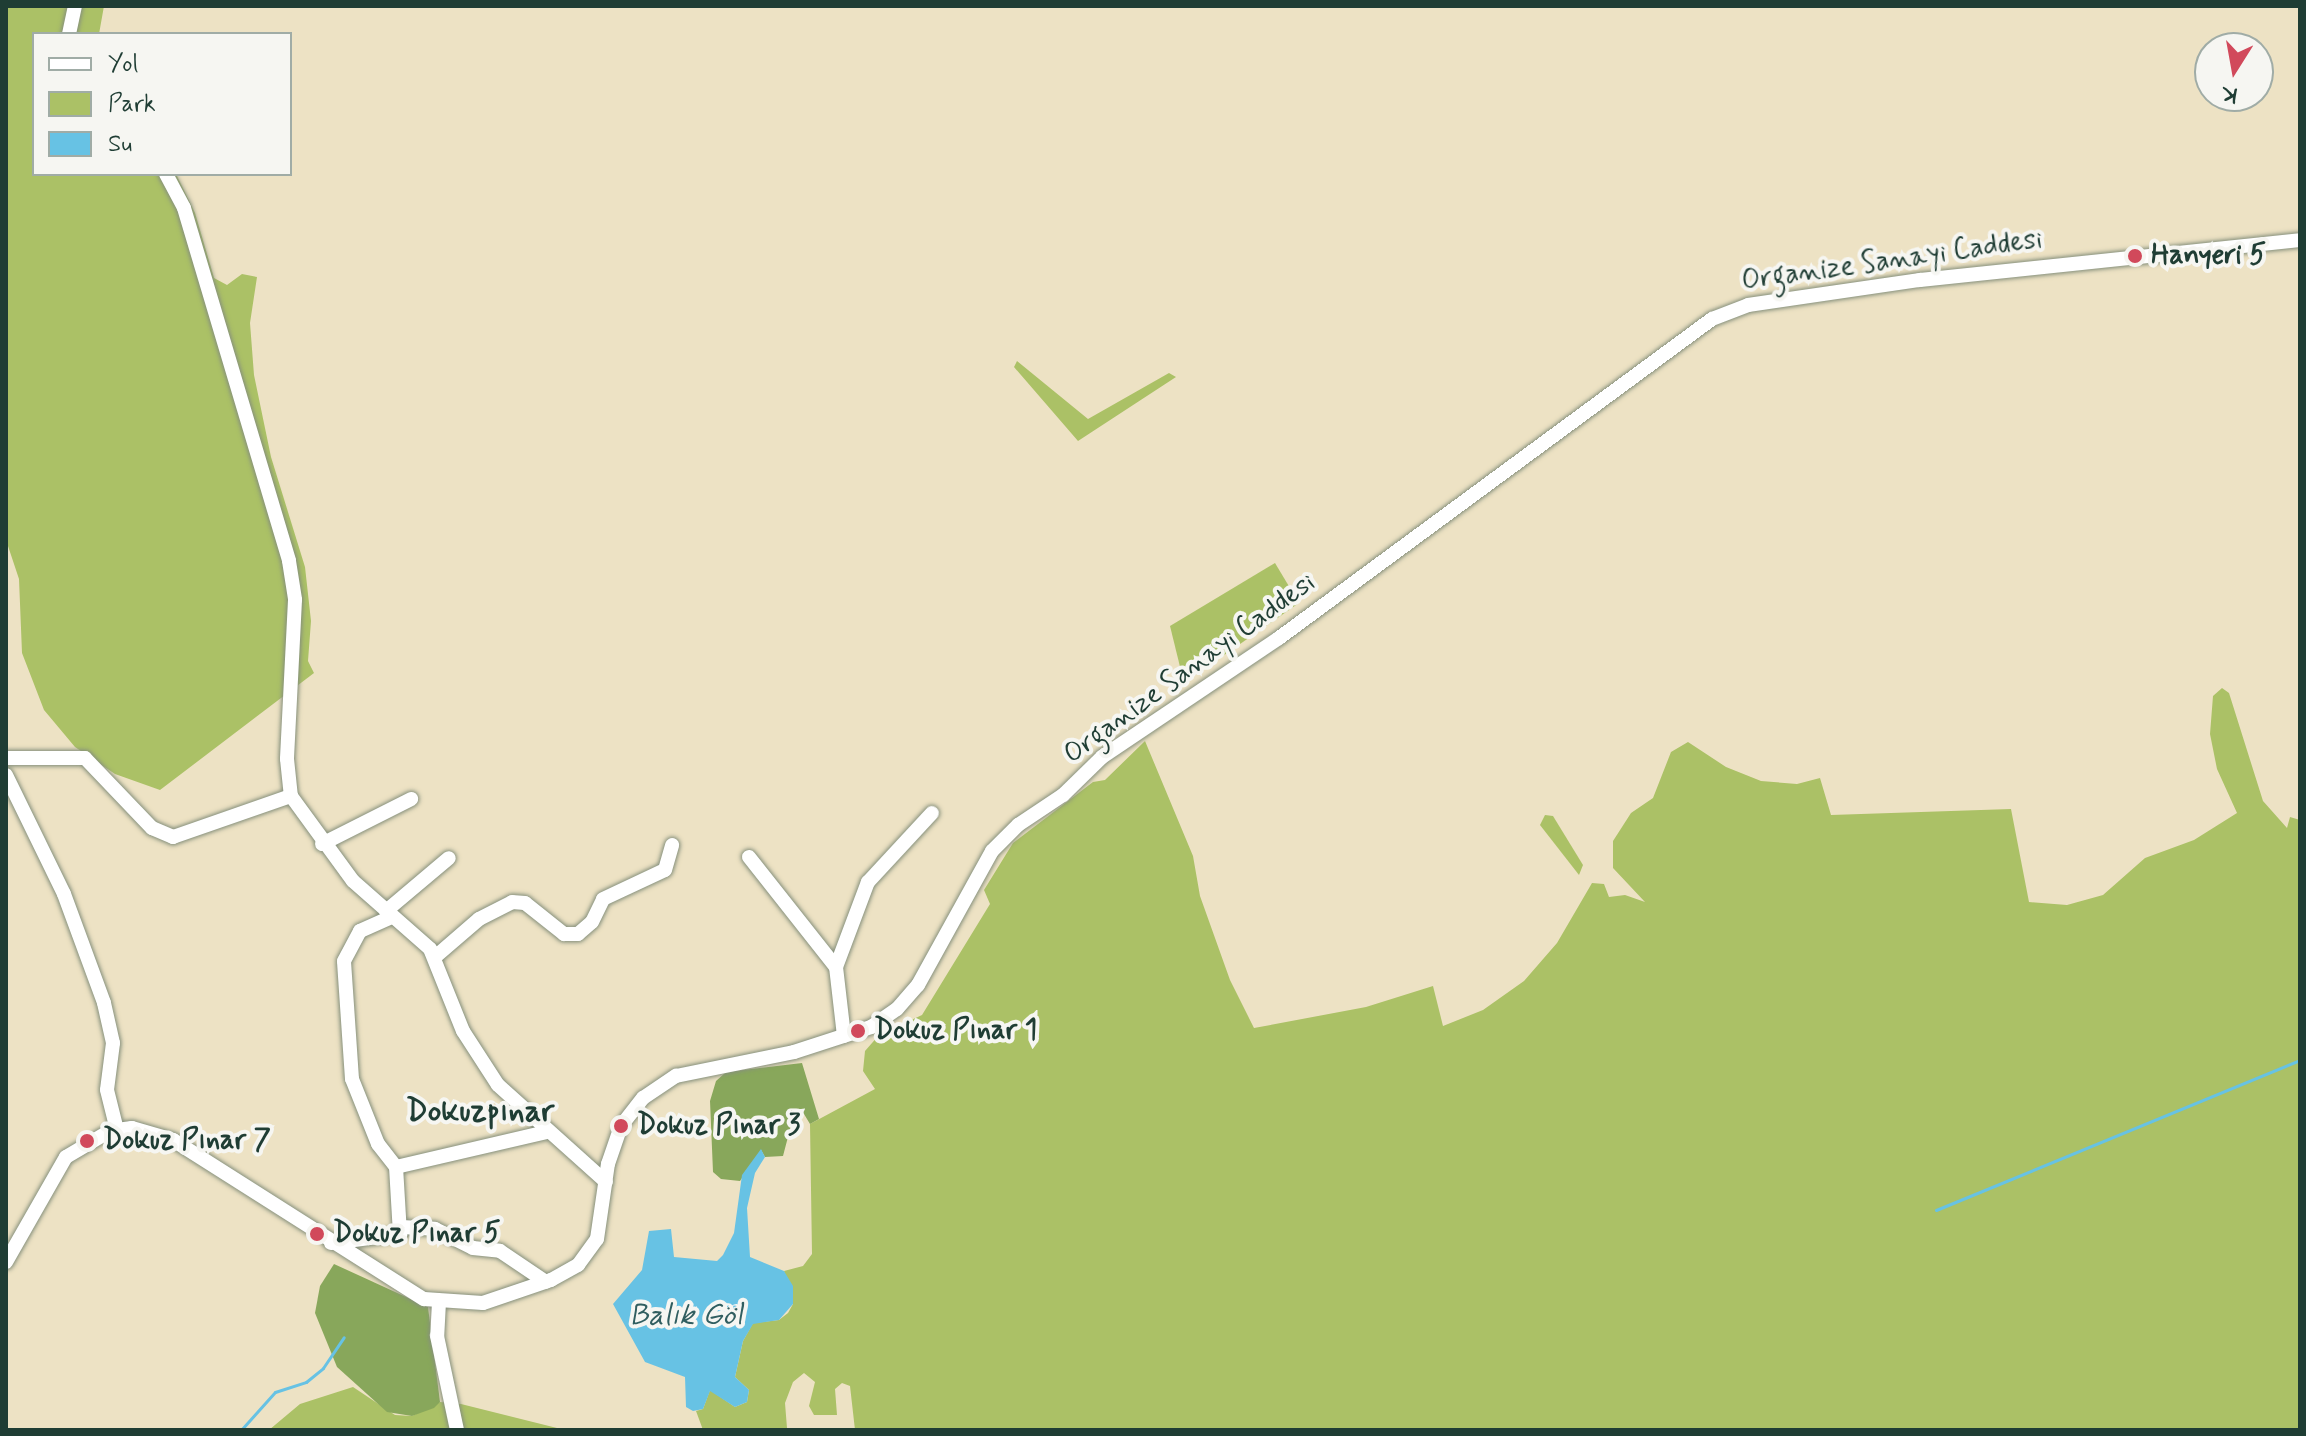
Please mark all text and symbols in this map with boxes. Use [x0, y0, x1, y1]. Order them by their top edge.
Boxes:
legend [32, 32, 292, 176]
north arrow [2194, 32, 2274, 112]
text: Yol [108, 49, 138, 80]
text: K [2220, 78, 2240, 109]
text: Park [108, 89, 156, 120]
text: Su [108, 129, 132, 160]
street label: Organize Sanayi Caddesi [1740, 223, 2044, 299]
place label: Hanyeri 5 [2151, 239, 2266, 273]
marker: Hanyeri 5 [2126, 247, 2144, 265]
street label: Organize Sanayi Caddesi [1058, 567, 1322, 771]
place label: Dokuz Pınar 1 [874, 1014, 1037, 1048]
marker: Dokuz Pınar 1 [849, 1022, 867, 1040]
district label: Dokuzpınar [406, 1092, 554, 1130]
place label: Dokuz Pınar 3 [637, 1109, 800, 1143]
marker: Dokuz Pınar 3 [612, 1117, 630, 1135]
place label: Dokuz Pınar 7 [103, 1124, 271, 1158]
marker: Dokuz Pınar 7 [78, 1132, 96, 1150]
place label: Dokuz Pınar 5 [333, 1217, 500, 1251]
marker: Dokuz Pınar 5 [308, 1225, 326, 1243]
water label: Balık Göl [629, 1298, 743, 1334]

